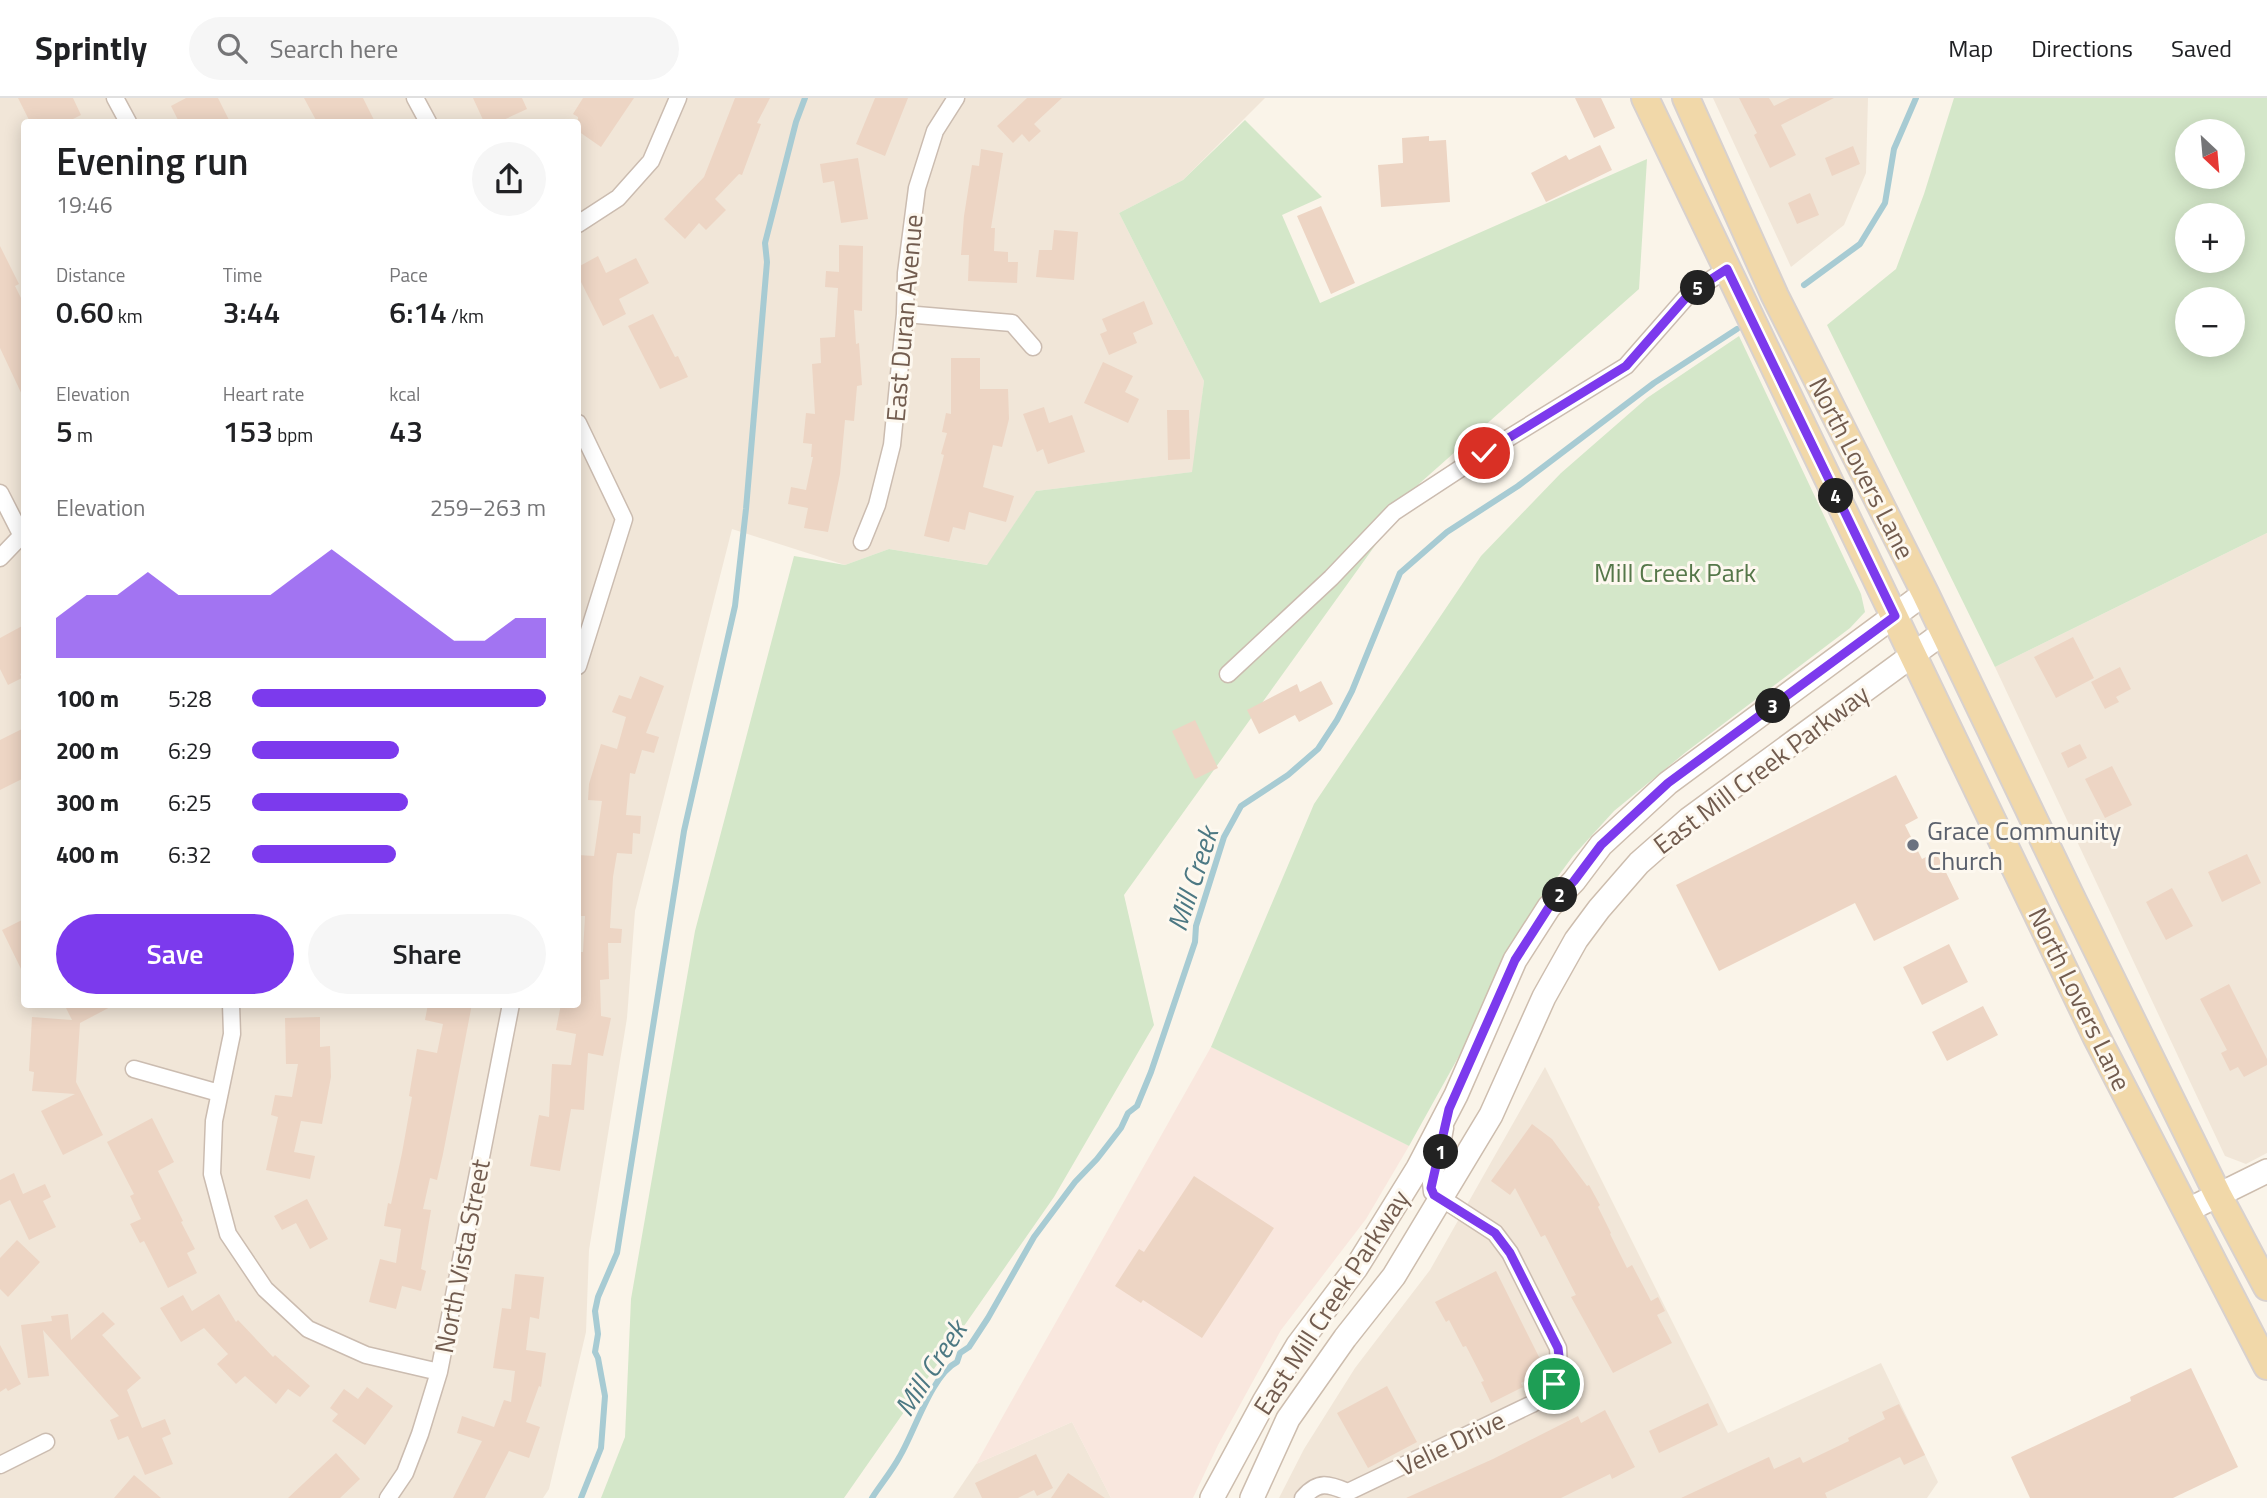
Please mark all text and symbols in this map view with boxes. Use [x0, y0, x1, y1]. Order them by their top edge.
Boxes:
search box [189, 17, 679, 80]
text: Sprintly [35, 23, 147, 73]
icon: search [213, 29, 251, 67]
text: Search here [269, 29, 398, 68]
text: Map [1948, 30, 1993, 66]
text: Directions [2031, 30, 2133, 66]
text: Saved [2171, 30, 2232, 66]
north arrow [2175, 119, 2245, 189]
map controls [2175, 119, 2245, 357]
text: Evening run [56, 132, 249, 190]
button: share [472, 142, 546, 216]
text: 19:46 [56, 187, 113, 222]
button: + [2175, 203, 2245, 273]
street label: East Duran Avenue [876, 213, 932, 423]
text: Distance [56, 260, 125, 289]
text: Time [223, 260, 262, 289]
text: Pace [389, 260, 428, 289]
pin: 5 [1680, 270, 1716, 306]
text: 5 [1692, 273, 1703, 302]
button: − [2175, 287, 2245, 357]
text: 0.60 [56, 289, 114, 335]
text: 3:44 [223, 289, 280, 335]
text: 6:14 [389, 289, 447, 335]
text: km [114, 301, 143, 330]
text: /km [447, 301, 484, 330]
street label: North Lovers Lane [1799, 370, 1925, 566]
text: Elevation [56, 379, 130, 408]
text: Heart rate [223, 379, 304, 408]
text: kcal [389, 379, 420, 408]
text: 5 [56, 408, 73, 454]
text: 153 [223, 408, 273, 454]
text: 43 [389, 408, 423, 454]
text: m [73, 420, 93, 449]
text: bpm [273, 420, 313, 449]
pin [1454, 423, 1514, 483]
icon: check [1465, 434, 1503, 472]
pin: 4 [1818, 478, 1854, 514]
text: 4 [1830, 481, 1841, 510]
text: Elevation [56, 490, 145, 525]
text: 259–263 m [430, 490, 546, 525]
park label: Mill Creek Park [1594, 553, 1756, 592]
street label: East Mill Creek Parkway [1645, 675, 1877, 863]
text: 100 m [56, 681, 119, 716]
text: 5:28 [168, 681, 212, 716]
pin: 3 [1756, 688, 1790, 724]
text: 3 [1767, 691, 1778, 720]
text: 200 m [56, 733, 119, 768]
text: 6:29 [168, 733, 212, 768]
text: 300 m [56, 785, 119, 820]
text: 6:25 [168, 785, 212, 820]
place label: Grace Community Church [1927, 811, 2121, 880]
water label: Mill Creek [1155, 818, 1230, 936]
text: 400 m [56, 837, 119, 872]
text: 6:32 [168, 837, 212, 872]
marker: Grace Community Church [1905, 837, 1921, 853]
pin: 2 [1542, 878, 1578, 912]
text: 2 [1554, 880, 1565, 909]
street label: North Lovers Lane [2019, 901, 2141, 1097]
button: Save [56, 914, 294, 994]
button: Share [308, 914, 546, 994]
pin: 1 [1424, 1134, 1458, 1170]
text: 1 [1435, 1137, 1446, 1166]
street label: North Vista Street [424, 1156, 500, 1356]
street label: East Mill Creek Parkway [1243, 1182, 1419, 1422]
water label: Mill Creek [883, 1309, 979, 1424]
pin [1524, 1354, 1584, 1414]
icon: arrive [1535, 1365, 1573, 1403]
street label: Velie Drive [1391, 1400, 1511, 1486]

